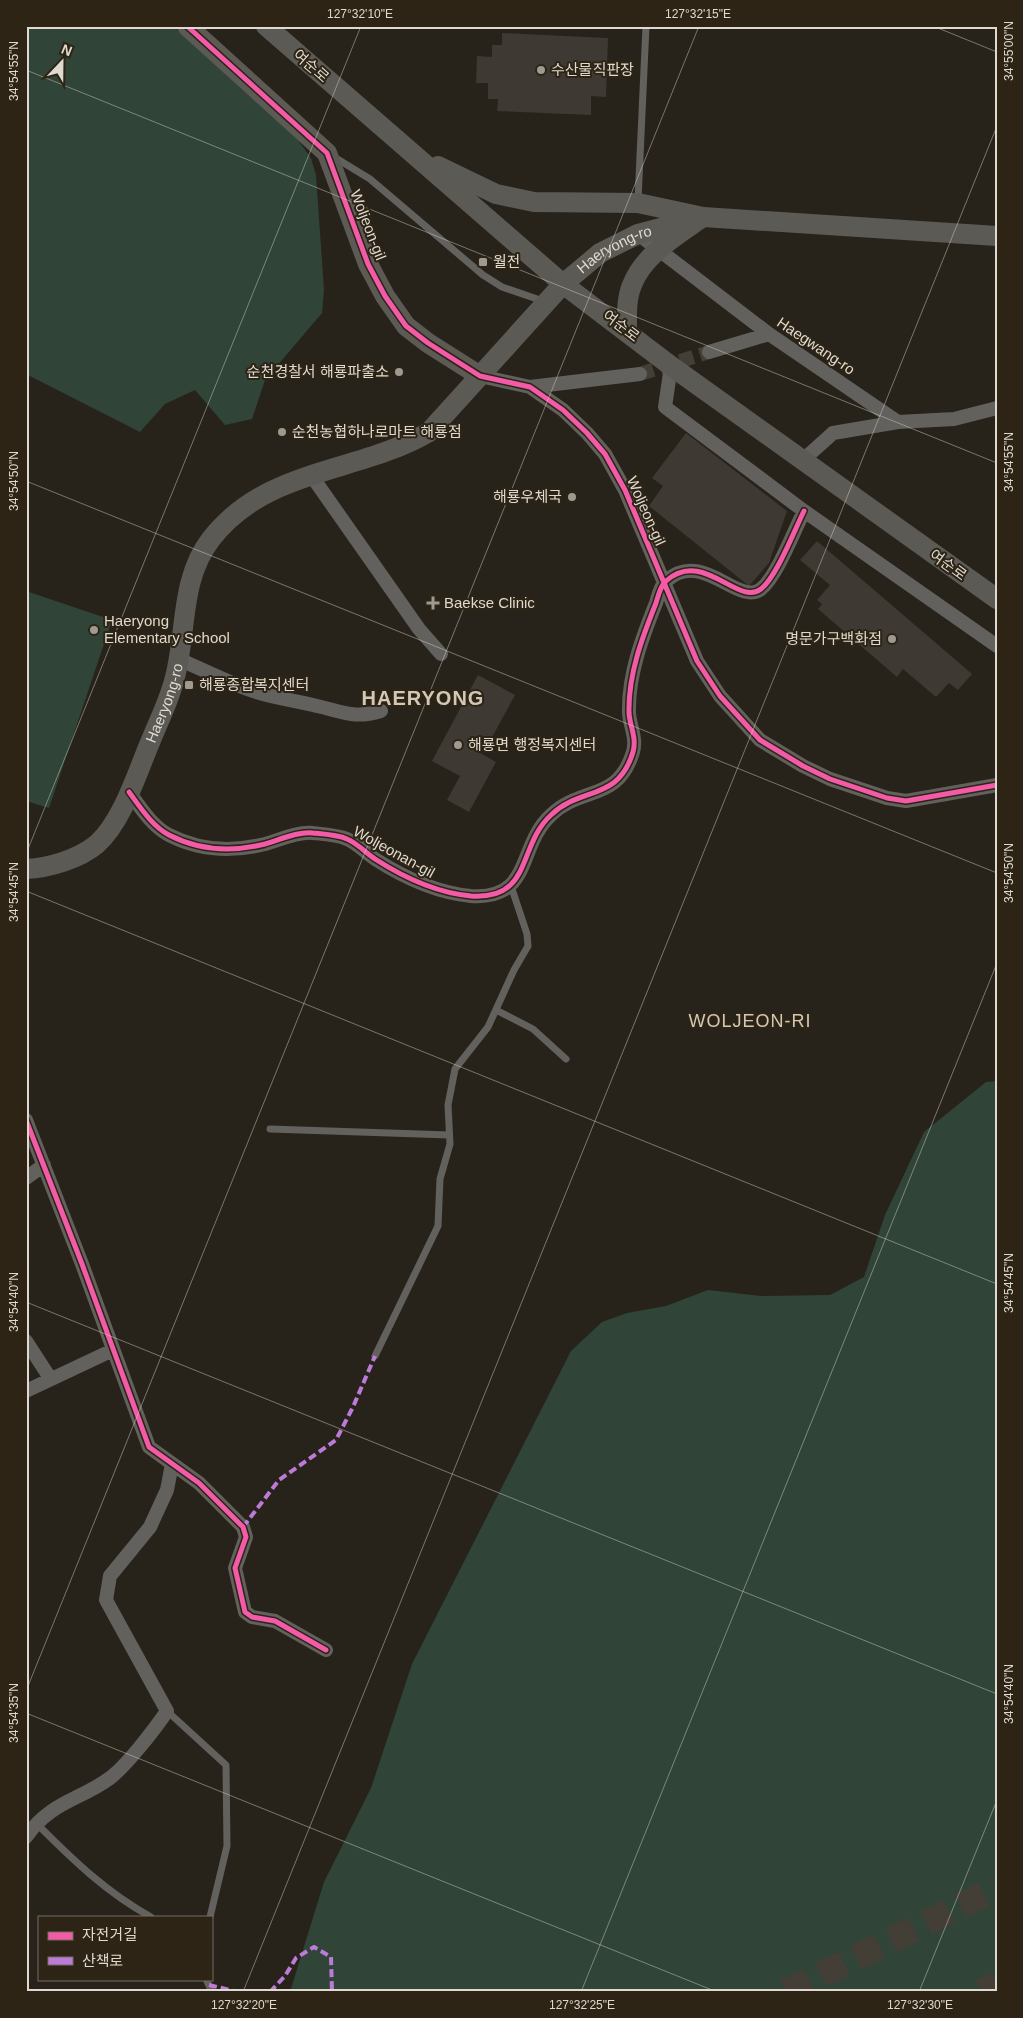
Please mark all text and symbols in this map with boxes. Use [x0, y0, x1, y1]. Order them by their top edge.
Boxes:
text: 127°32'10"E [327, 7, 393, 21]
text: 127°32'15"E [665, 7, 731, 21]
text: 34°55'00"N [1002, 21, 1016, 81]
north arrow [38, 38, 88, 88]
text: 34°54'55"N [7, 41, 21, 101]
text: N [59, 41, 75, 59]
street label: 여순로 [290, 46, 333, 86]
place label: 수산물직판장 [551, 61, 634, 78]
marker: 수산물직판장 [535, 64, 547, 76]
street label: Woljeon-gil [347, 187, 390, 262]
street label: Haeryong-ro [573, 222, 653, 277]
place label: 월전 [493, 253, 521, 270]
marker: 월전 [477, 256, 489, 268]
street label: 여순로 [600, 306, 643, 345]
street label: Haegwang-ro [774, 313, 858, 378]
place label: 순천경찰서 해룡파출소 [247, 363, 389, 380]
marker: 순천경찰서 해룡파출소 [393, 366, 405, 378]
place label: 순천농협하나로마트 해룡점 [292, 423, 462, 440]
marker: 순천농협하나로마트 해룡점 [276, 426, 288, 438]
text: 34°54'55"N [1002, 432, 1016, 492]
text: 34°54'50"N [7, 451, 21, 511]
street label: Woljeon-gil [624, 474, 669, 548]
place label: 해룡우체국 [493, 488, 562, 505]
marker: 해룡우체국 [566, 491, 578, 503]
street label: 여순로 [927, 546, 970, 584]
place label: Baekse Clinic [444, 594, 535, 611]
marker: Baekse Clinic [426, 596, 440, 610]
place label: Haeryong Elementary School [104, 612, 230, 646]
marker: Haeryong Elementary School [88, 624, 100, 636]
place label: 명문가구백화점 [785, 630, 882, 647]
marker: 명문가구백화점 [886, 633, 898, 645]
street label: Haeryong-ro [142, 662, 186, 745]
place label: 해룡종합복지센터 [199, 676, 309, 693]
marker: 해룡종합복지센터 [183, 679, 195, 691]
district label: HAERYONG [362, 687, 484, 709]
place label: 해룡면 행정복지센터 [468, 736, 596, 753]
marker: 해룡면 행정복지센터 [452, 739, 464, 751]
street label: Woljeonan-gil [350, 822, 438, 881]
text: 34°54'50"N [1002, 843, 1016, 903]
text: 34°54'45"N [7, 862, 21, 922]
district label: WOLJEON-RI [688, 1011, 812, 1031]
text: 34°54'45"N [1002, 1253, 1016, 1313]
text: 34°54'40"N [7, 1272, 21, 1332]
text: 34°54'40"N [1002, 1664, 1016, 1724]
text: 34°54'35"N [7, 1683, 21, 1743]
legend [38, 1916, 212, 1980]
text: 자전거길 [82, 1926, 137, 1943]
text: 산책로 [82, 1952, 123, 1969]
text: 127°32'20"E [211, 1998, 277, 2012]
text: 127°32'25"E [549, 1998, 615, 2012]
text: 127°32'30"E [887, 1998, 953, 2012]

